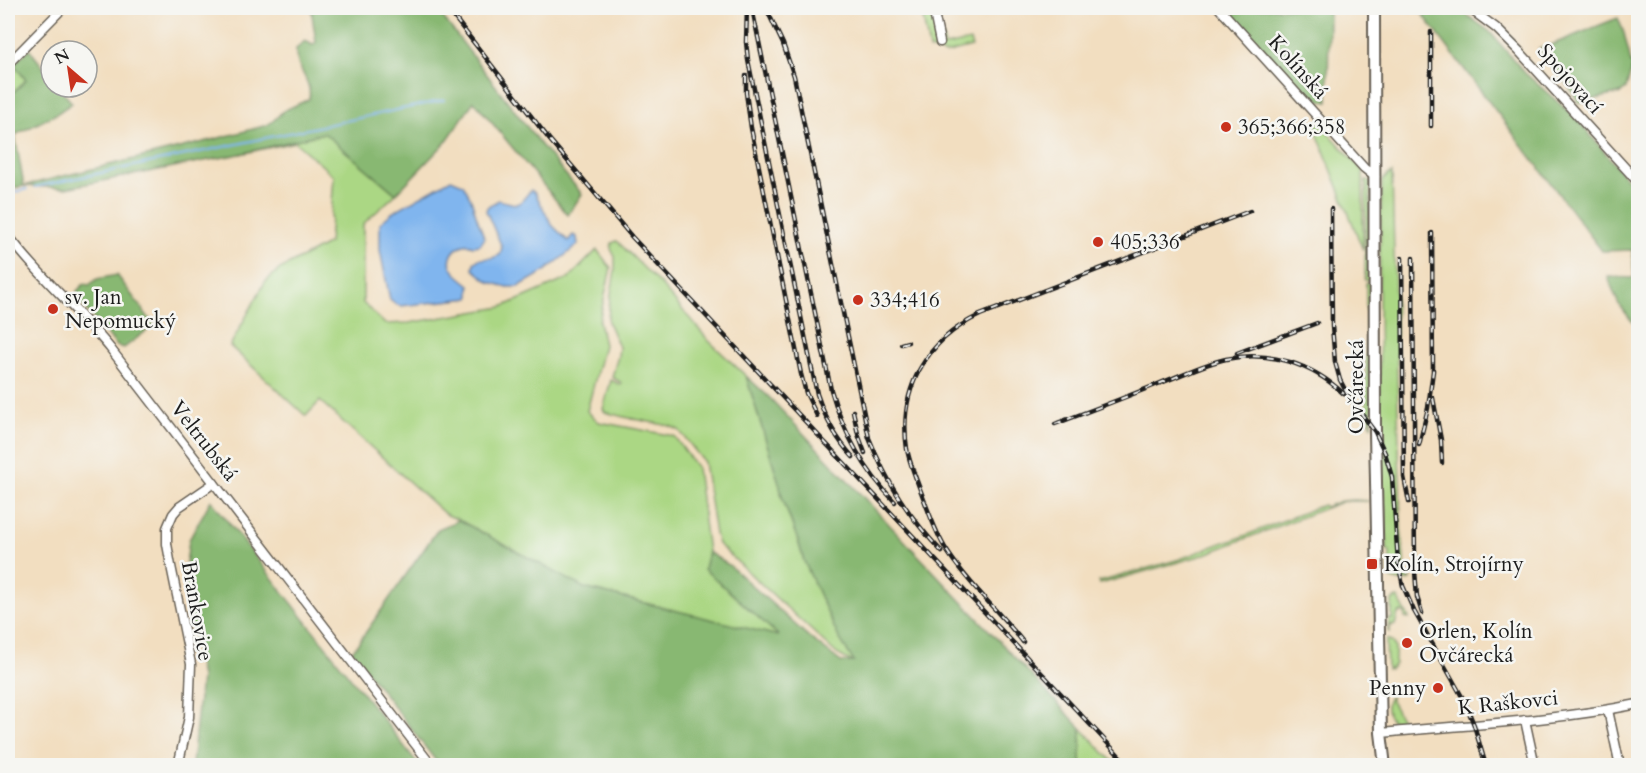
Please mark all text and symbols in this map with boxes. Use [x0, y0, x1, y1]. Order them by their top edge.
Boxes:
street label: Kolínská [1261, 29, 1335, 105]
street label: Spojovací [1531, 38, 1609, 121]
north arrow [39, 39, 99, 99]
text: N [51, 44, 74, 70]
place label: 365;366;358 [1238, 113, 1345, 142]
marker: 365;366;358 [1219, 120, 1233, 134]
place label: 405;336 [1110, 228, 1180, 257]
marker: 405;336 [1091, 235, 1105, 249]
place label: sv. Jan Nepomucký [65, 283, 176, 336]
place label: 334;416 [870, 286, 940, 315]
marker: 334;416 [851, 293, 865, 307]
marker: sv. Jan Nepomucký [46, 302, 60, 316]
street label: Ovčárecká [1342, 340, 1371, 434]
street label: Veltrubská [163, 395, 245, 487]
place label: Kolín, Strojírny [1384, 550, 1524, 579]
marker: Kolín, Strojírny [1365, 557, 1379, 571]
street label: Brankovice [174, 559, 220, 663]
place label: Orlen, Kolín Ovčárecká [1419, 617, 1533, 670]
marker: Orlen, Kolín Ovčárecká [1400, 636, 1414, 650]
place label: Penny [1369, 674, 1426, 703]
marker: Penny [1431, 681, 1445, 695]
street label: K Raškovci [1456, 683, 1560, 723]

